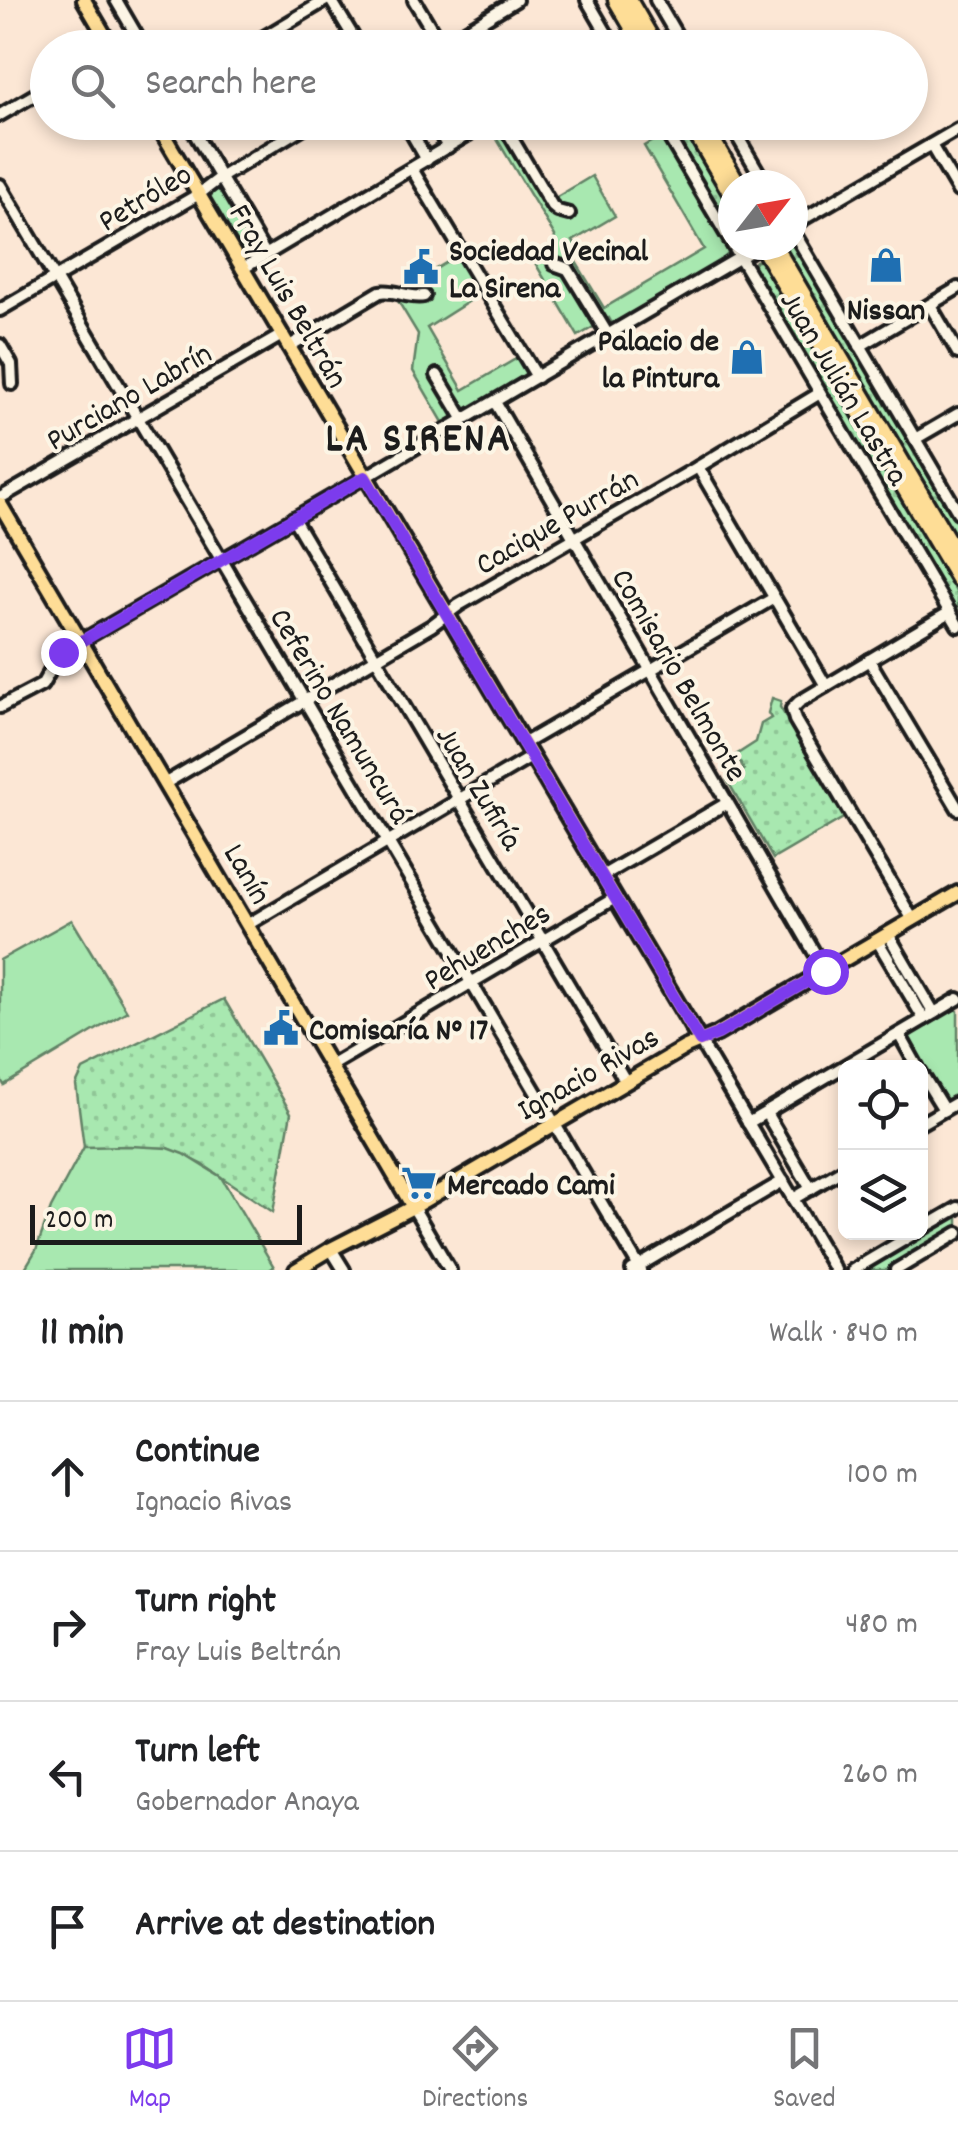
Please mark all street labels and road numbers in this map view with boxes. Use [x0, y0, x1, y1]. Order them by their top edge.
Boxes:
street label: Petróleo [91, 154, 202, 246]
street label: Fray Luis Beltrán [214, 197, 357, 398]
street label: Juan Julián Lastra [765, 284, 919, 496]
street label: Purciano Labrín [39, 333, 222, 465]
street label: Cacique Purrán [468, 459, 649, 590]
street label: Comisario Belmonte [597, 561, 756, 792]
street label: Ceferino Namuncurá [255, 601, 421, 835]
street label: Juan Zufiría [421, 719, 532, 861]
street label: Lanín [209, 836, 280, 915]
street label: Pehuenches [416, 893, 561, 1005]
street label: Ignacio Rivas [510, 1017, 669, 1136]

